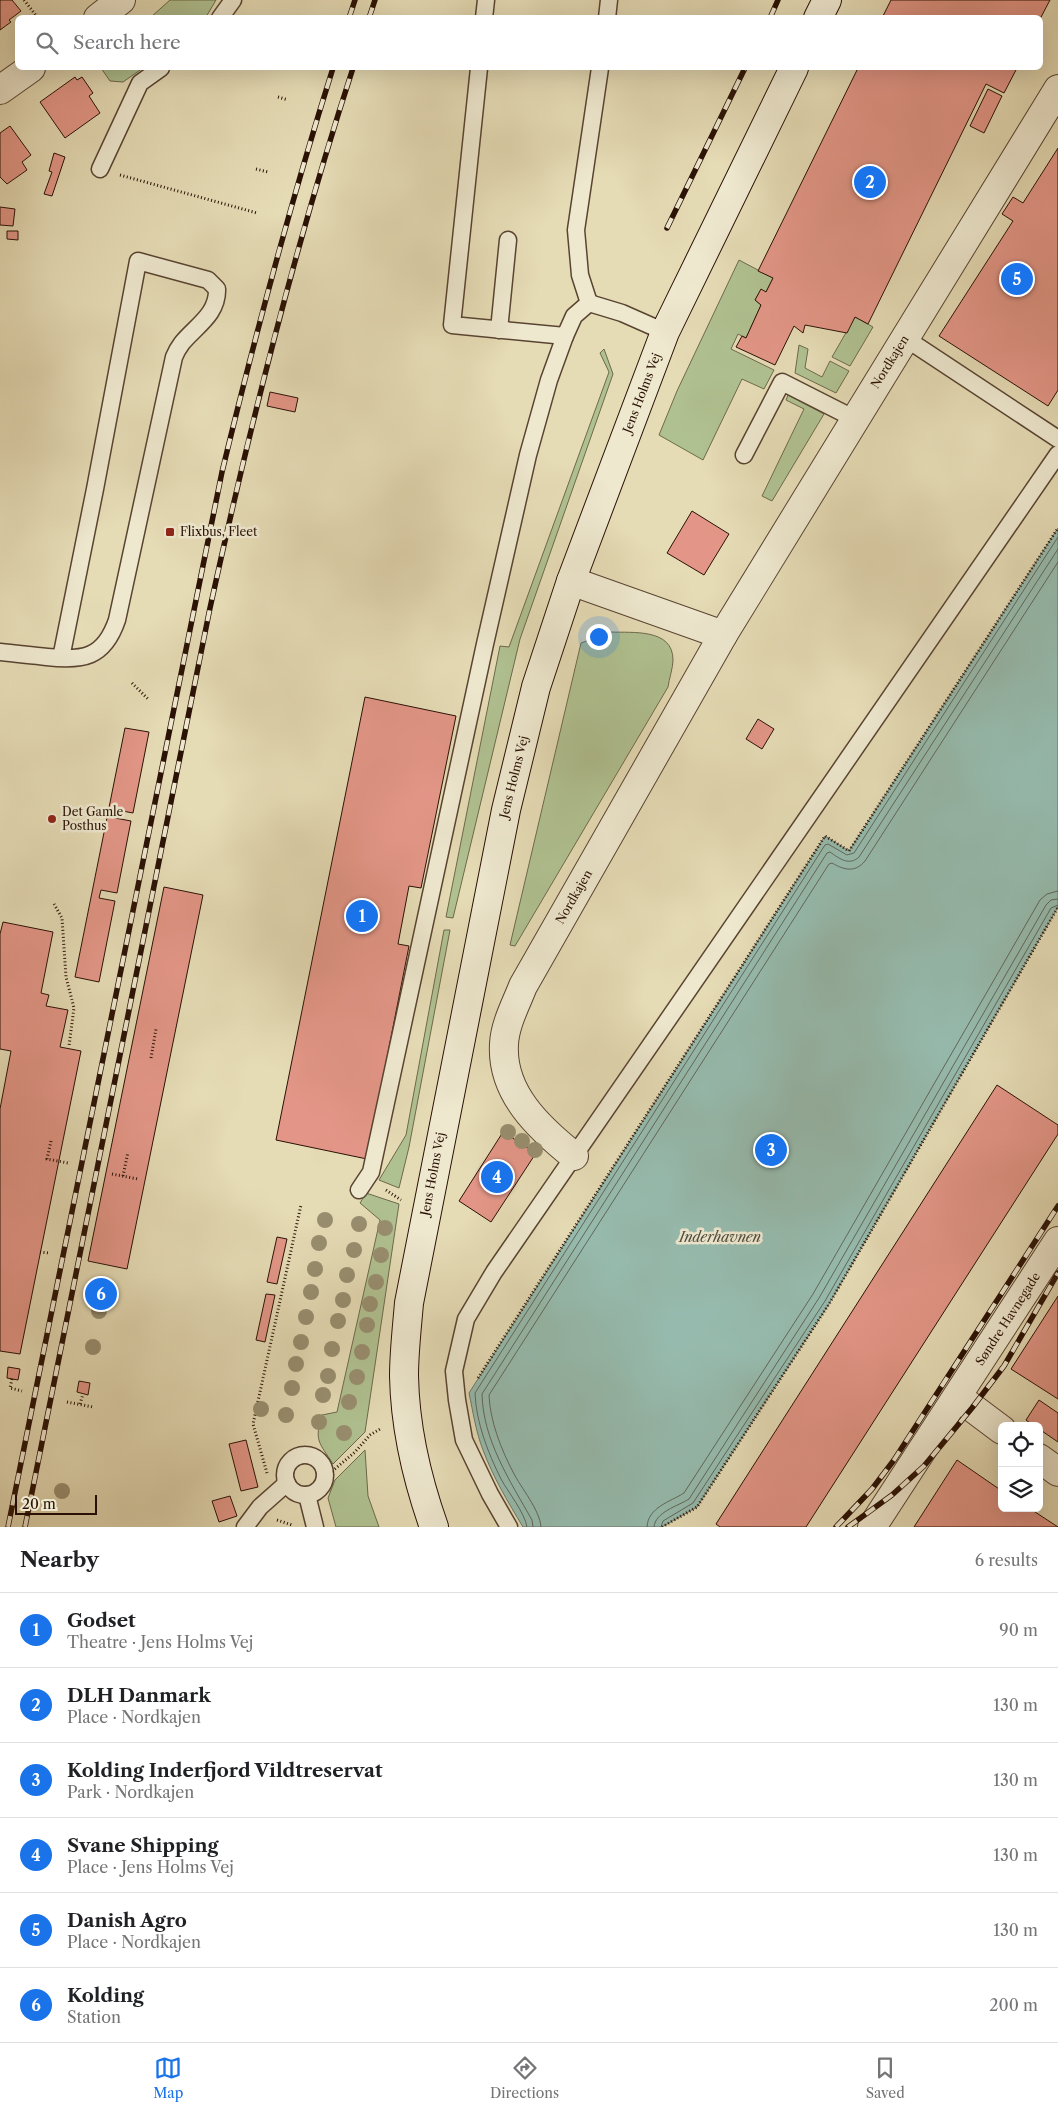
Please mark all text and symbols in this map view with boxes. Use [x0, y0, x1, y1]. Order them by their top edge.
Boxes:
search box [15, 15, 1043, 70]
icon: search [33, 29, 61, 57]
text: Search here [73, 31, 181, 54]
pin: 2 [854, 163, 886, 201]
pin: 5 [1001, 260, 1033, 298]
street label: Nordkajen [867, 332, 912, 391]
street label: Jens Holms Vej [619, 351, 664, 437]
place label: Flixbus, Fleet [180, 524, 258, 539]
marker: Flixbus, Fleet [164, 526, 176, 538]
your location [586, 624, 612, 650]
street label: Jens Holms Vej [496, 734, 531, 822]
place label: Det Gamle Posthus [62, 804, 124, 833]
marker: Det Gamle Posthus [46, 813, 58, 825]
street label: Nordkajen [552, 867, 595, 926]
pin: 1 [346, 897, 378, 935]
street label: Jens Holms Vej [417, 1131, 448, 1219]
pin: 3 [755, 1131, 787, 1169]
pin: 4 [481, 1158, 513, 1196]
water label: Inderhavnen [678, 1228, 761, 1246]
street label: Søndre Havnegade [972, 1269, 1043, 1368]
pin: 6 [85, 1275, 117, 1313]
map controls [998, 1422, 1043, 1512]
button: locate [998, 1422, 1043, 1467]
button: layers [998, 1467, 1043, 1512]
scale bar [15, 1492, 98, 1515]
text: 20 m [22, 1495, 56, 1513]
text: Nearby [20, 1547, 99, 1572]
text: 6 results [975, 1550, 1038, 1570]
text: Godset [67, 1609, 136, 1632]
text: 1 [32, 1620, 40, 1640]
text: 90 m [999, 1620, 1038, 1640]
text: Theatre · Jens Holms Vej [67, 1632, 253, 1652]
text: DLH Danmark [67, 1684, 211, 1707]
text: 2 [31, 1695, 41, 1715]
text: 130 m [993, 1695, 1038, 1715]
text: Place · Nordkajen [67, 1707, 201, 1727]
text: Kolding Inderfjord Vildtreservat [67, 1759, 383, 1782]
text: 3 [31, 1770, 41, 1790]
text: 130 m [993, 1770, 1038, 1790]
text: Park · Nordkajen [67, 1782, 194, 1802]
text: Svane Shipping [67, 1834, 219, 1857]
text: 4 [31, 1845, 41, 1865]
text: 130 m [993, 1845, 1038, 1865]
text: Place · Jens Holms Vej [67, 1857, 234, 1877]
text: Danish Agro [67, 1909, 187, 1932]
text: 5 [32, 1920, 40, 1940]
text: 130 m [993, 1920, 1038, 1940]
text: Place · Nordkajen [67, 1932, 201, 1952]
text: Kolding [67, 1984, 144, 2007]
text: 6 [31, 1995, 41, 2015]
text: 200 m [989, 1995, 1038, 2015]
text: Station [67, 2007, 121, 2027]
tab: Map [153, 2054, 183, 2102]
tab: Directions [490, 2054, 559, 2102]
tab: Saved [866, 2054, 905, 2102]

